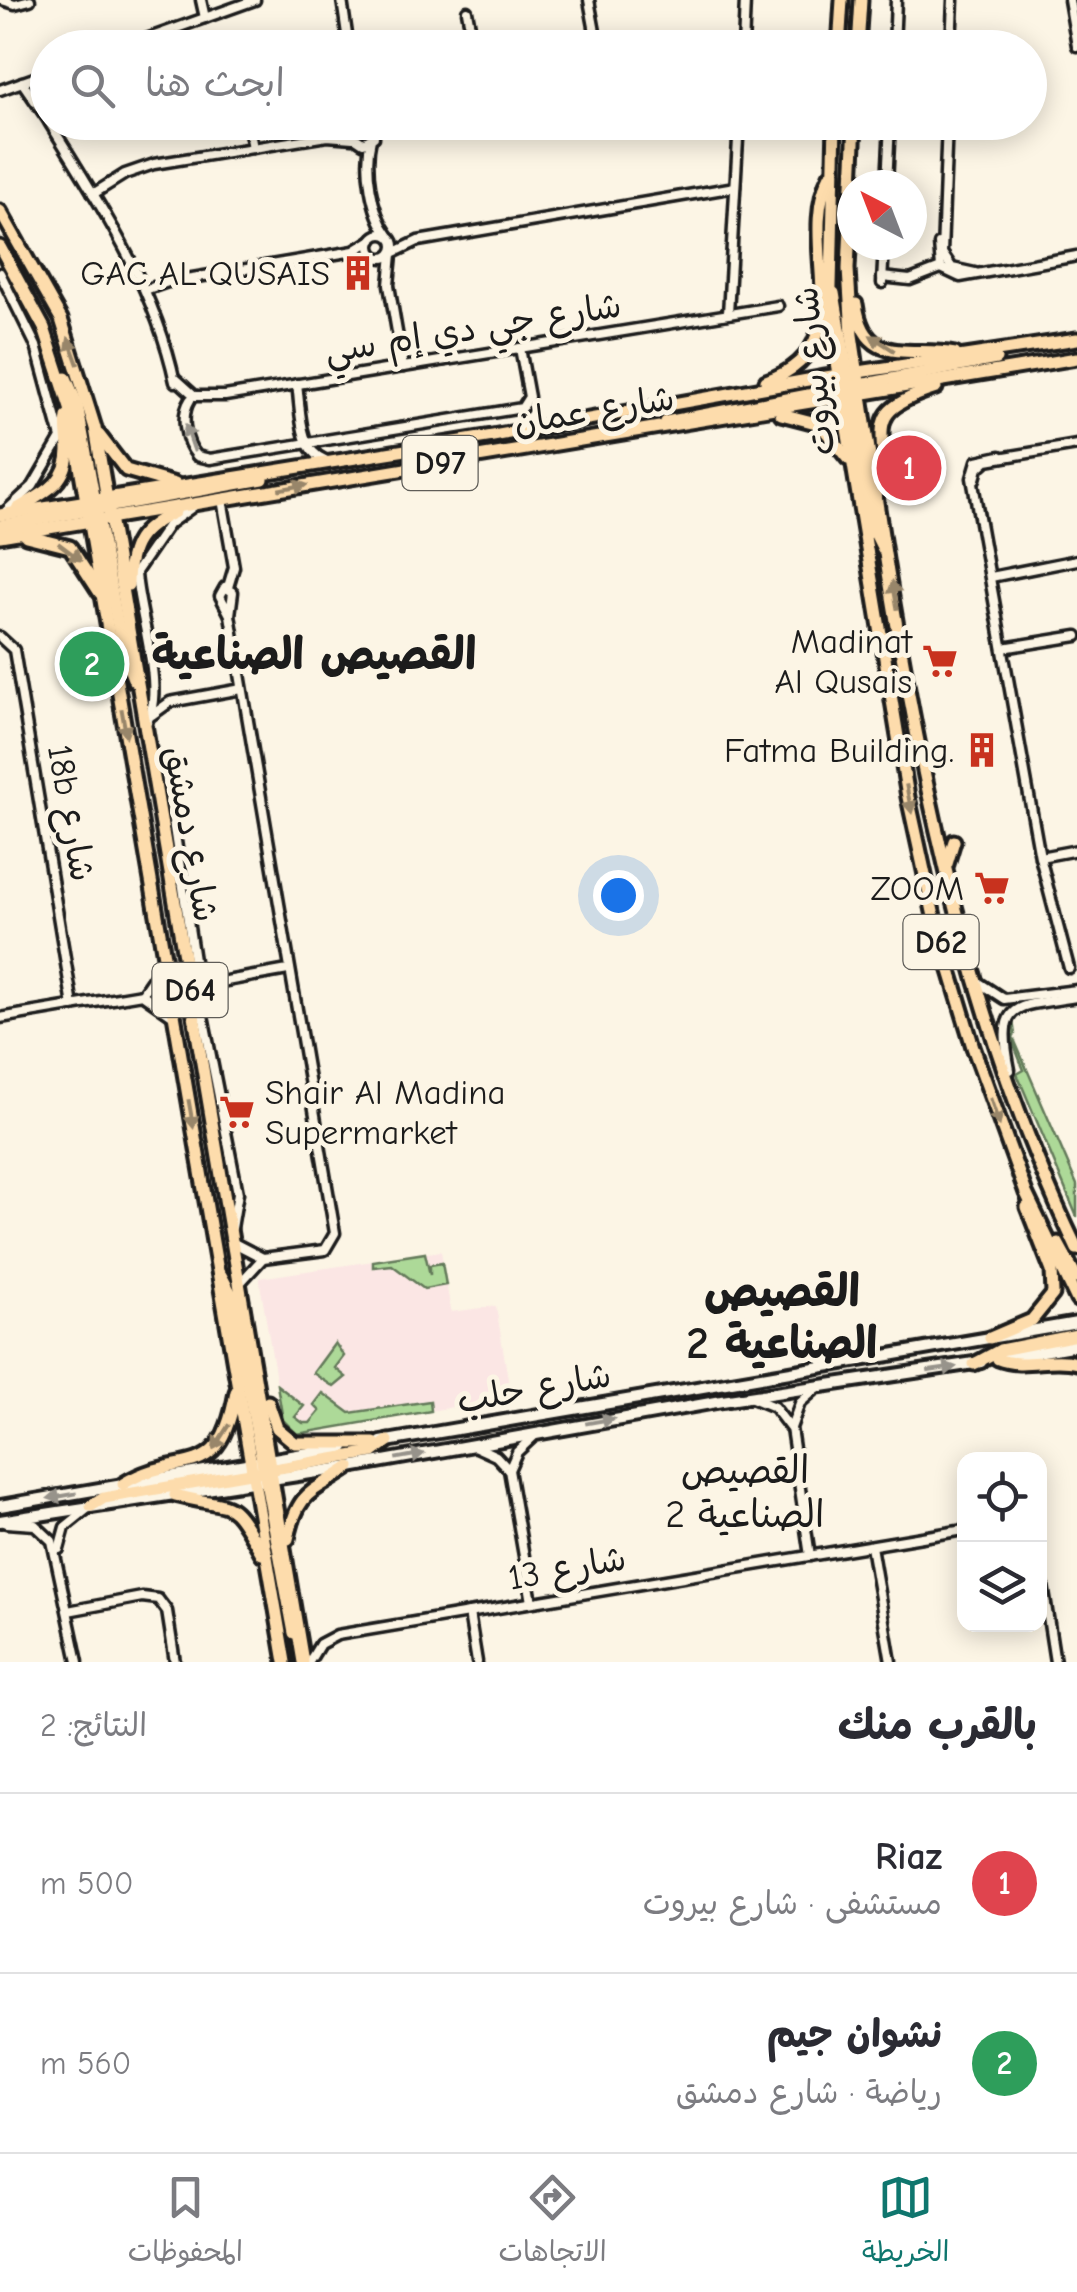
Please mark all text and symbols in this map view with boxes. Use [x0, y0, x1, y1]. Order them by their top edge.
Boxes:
search box [30, 30, 1047, 140]
icon: search [65, 58, 120, 113]
text: ابحث هنا [145, 62, 285, 106]
north arrow [837, 170, 927, 260]
place label: GAC AL QUSAIS [80, 253, 330, 294]
building icon: GAC AL QUSAIS [339, 254, 377, 292]
street label: شارع جي دي إم سي [322, 284, 626, 382]
street label: شارع بيروت [785, 284, 847, 457]
one-way arrow [868, 334, 895, 353]
one-way arrow [65, 335, 80, 365]
street label: شارع عمان [511, 377, 678, 447]
one-way arrow [182, 423, 197, 453]
pin: 1 [876, 430, 942, 506]
road number: D97 [402, 436, 478, 490]
one-way arrow [278, 479, 310, 494]
one-way arrow [56, 541, 82, 562]
one-way arrow [887, 579, 902, 610]
place label: Madinat Al Qusais [775, 621, 913, 702]
pin: 2 [59, 626, 124, 702]
district label: القصيص الصناعية [151, 628, 477, 680]
supermarket icon: Madinat Al Qusais [921, 642, 959, 680]
one-way arrow [117, 708, 132, 739]
place label: Fatma Building. [724, 730, 954, 771]
building icon: Fatma Building. [963, 731, 1001, 769]
street label: 18b شارع [35, 741, 103, 885]
street label: شارع دمشق [151, 743, 227, 926]
one-way arrow [901, 784, 917, 815]
place label: ZOOM [870, 868, 964, 909]
supermarket icon: ZOOM [973, 869, 1011, 907]
your location [593, 870, 644, 921]
road number: D62 [904, 915, 978, 969]
road number: D64 [152, 963, 228, 1017]
place label: Shair Al Madina Supermarket [265, 1072, 506, 1153]
supermarket icon: Shair Al Madina Supermarket [218, 1093, 256, 1131]
one-way arrow [184, 1098, 199, 1130]
one-way arrow [988, 1098, 1003, 1128]
district label: القصيص الصناعية 2 [686, 1265, 878, 1369]
street label: شارع حلب [454, 1354, 615, 1426]
one-way arrow [926, 1361, 958, 1376]
one-way arrow [585, 1413, 616, 1428]
one-way arrow [213, 1424, 231, 1451]
one-way arrow [394, 1448, 426, 1463]
district label: القصيص الصناعية 2 [665, 1449, 825, 1537]
map controls [957, 1452, 1047, 1632]
button: locate [957, 1452, 1047, 1542]
one-way arrow [46, 1488, 77, 1504]
street label: شارع 13 [505, 1537, 630, 1602]
button: layers [957, 1542, 1047, 1632]
text: بالقرب منك [838, 1701, 1037, 1750]
text: النتائج: 2 [40, 1707, 147, 1744]
text: Riaz [875, 1835, 942, 1879]
text: 500 m [40, 1865, 134, 1902]
text: 1 [998, 1865, 1011, 1902]
text: مستشفى · شارع بيروت [643, 1885, 942, 1922]
text: نشوان جيم [767, 2013, 942, 2057]
text: 560 m [40, 2045, 131, 2082]
text: 2 [997, 2045, 1012, 2082]
text: رياضة · شارع دمشق [676, 2074, 942, 2111]
tab: المحفوظات [128, 2170, 243, 2276]
tab: الاتجاهات [498, 2170, 607, 2276]
tab: الخريطة [862, 2170, 949, 2276]

